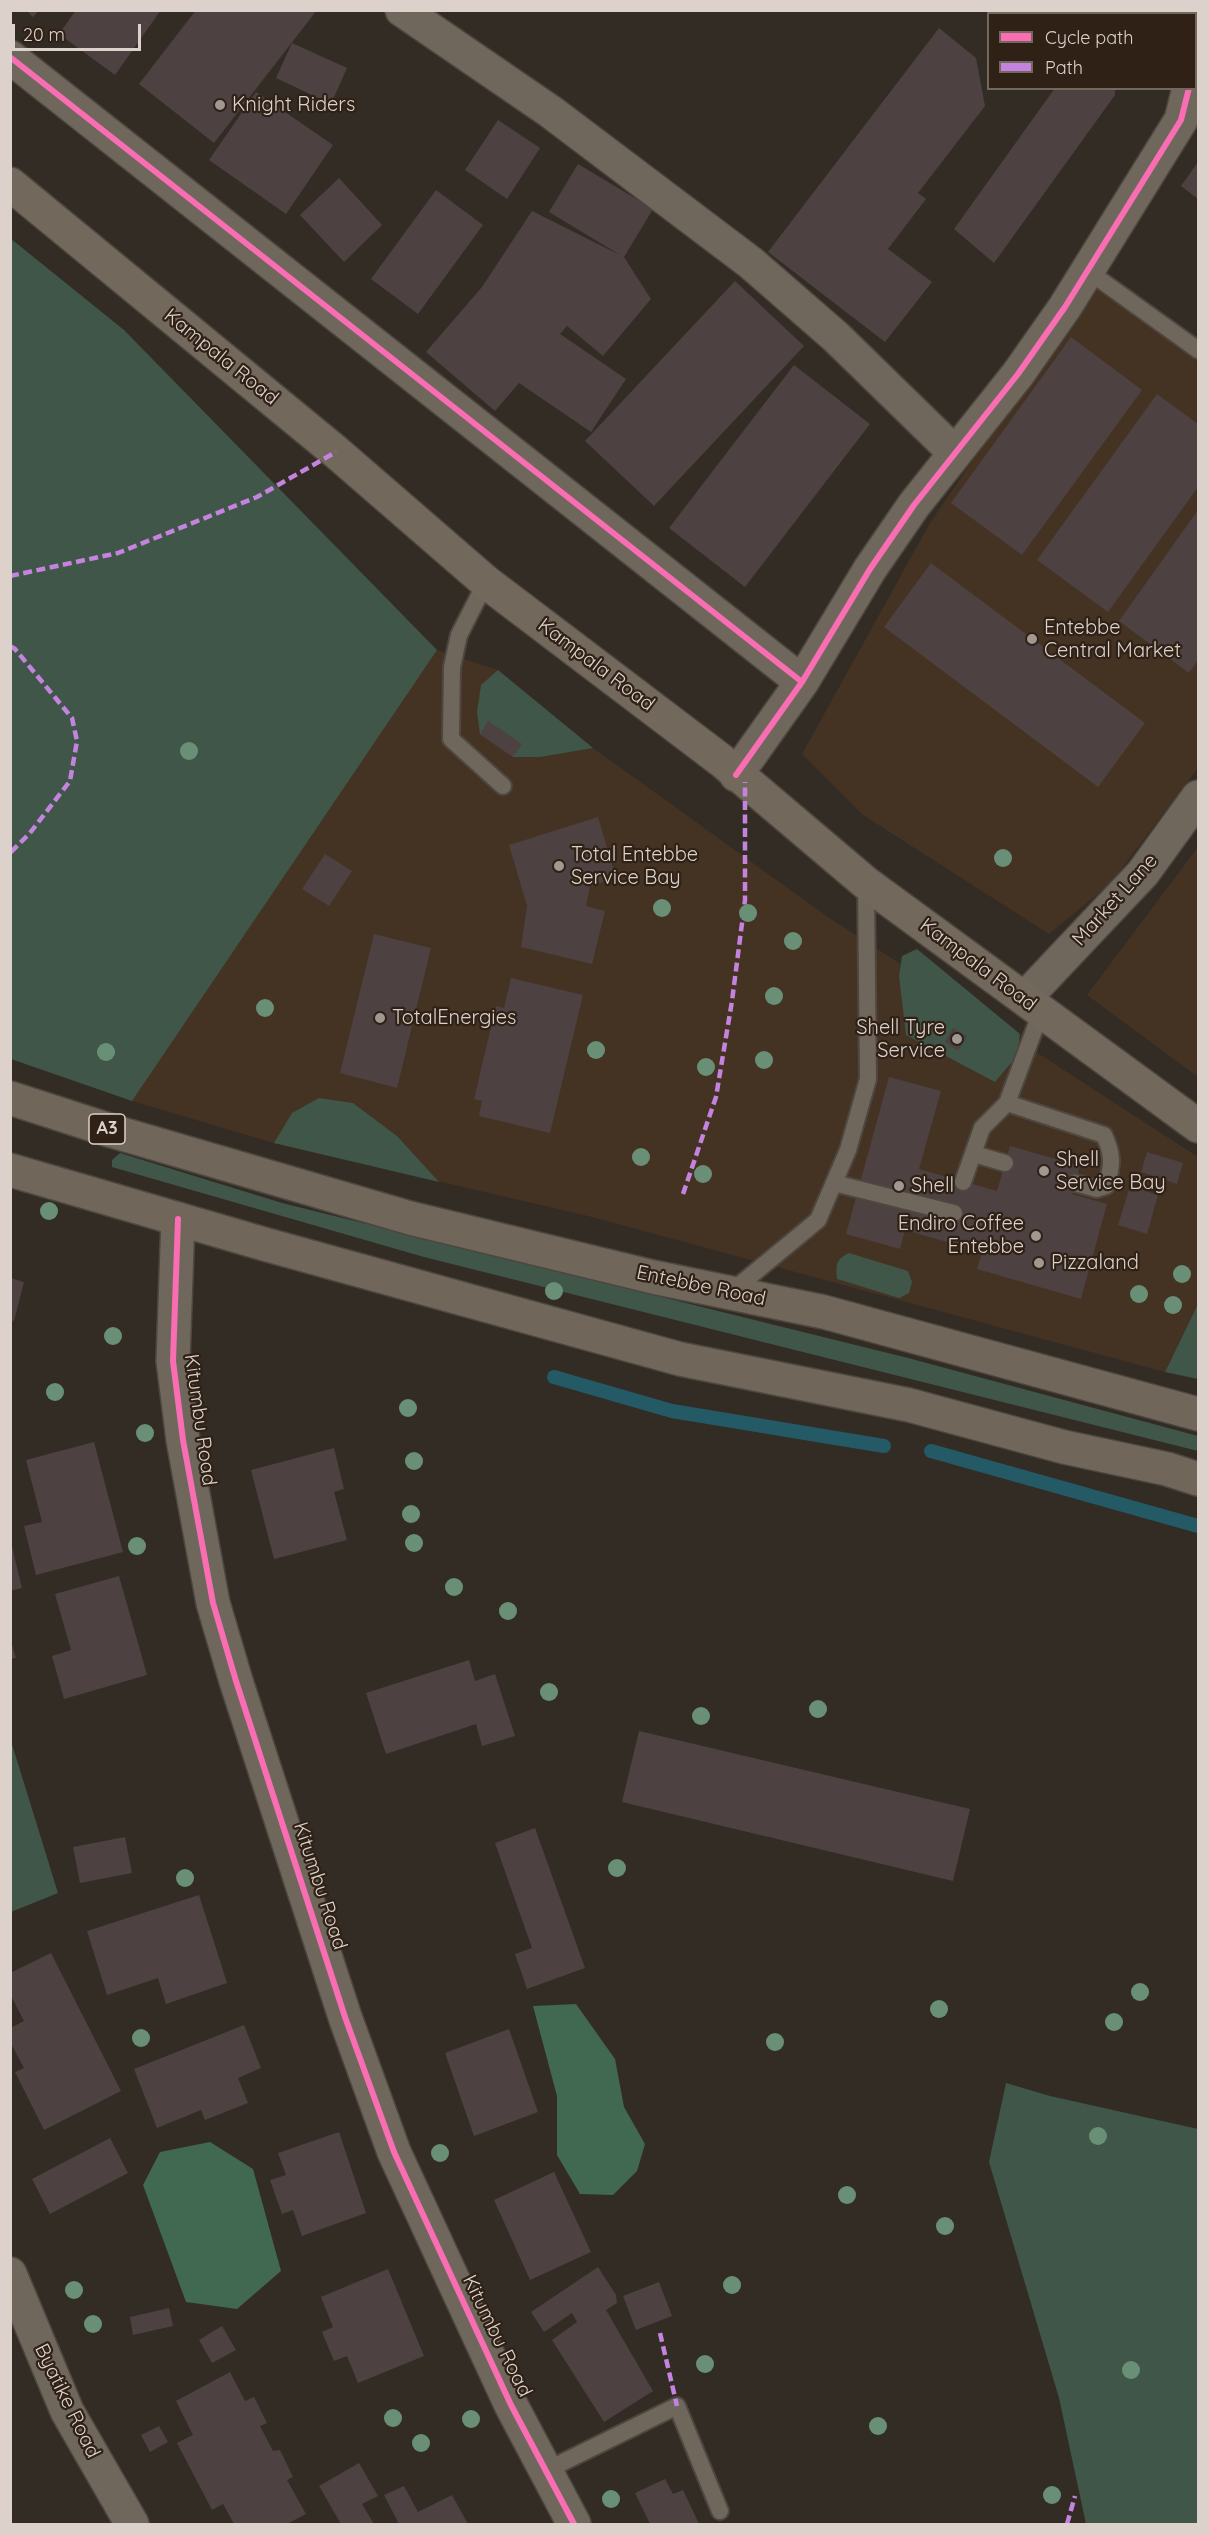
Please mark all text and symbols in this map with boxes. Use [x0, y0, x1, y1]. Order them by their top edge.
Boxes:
scale bar [15, 12, 144, 50]
legend [987, 12, 1197, 90]
text: 20 m [23, 23, 65, 46]
text: Cycle path [1045, 26, 1133, 49]
text: Path [1045, 56, 1083, 79]
place label: Knight Riders [232, 93, 355, 117]
marker: Knight Riders [213, 98, 227, 112]
street label: Kampala Road [159, 304, 283, 410]
street label: Kampala Road [533, 613, 659, 717]
place label: Entebbe Central Market [1044, 616, 1181, 663]
marker: Entebbe Central Market [1025, 632, 1039, 646]
place label: Total Entebbe Service Bay [571, 843, 698, 890]
street label: Market Lane [1067, 849, 1163, 951]
marker: Total Entebbe Service Bay [552, 859, 566, 873]
street label: Kampala Road [915, 913, 1041, 1017]
place label: TotalEnergies [392, 1006, 516, 1030]
marker: TotalEnergies [373, 1011, 387, 1025]
place label: Shell Tyre Service [856, 1016, 945, 1063]
marker: Shell Tyre Service [950, 1032, 964, 1046]
road number: A3 [89, 1114, 125, 1144]
place label: Shell Service Bay [1056, 1148, 1166, 1195]
marker: Shell Service Bay [1037, 1164, 1051, 1178]
place label: Shell [911, 1174, 954, 1198]
marker: Shell [892, 1179, 906, 1193]
place label: Endiro Coffee Entebbe [898, 1212, 1024, 1259]
marker: Endiro Coffee Entebbe [1029, 1229, 1043, 1243]
place label: Pizzaland [1051, 1251, 1139, 1275]
marker: Pizzaland [1032, 1256, 1046, 1270]
street label: Entebbe Road [634, 1261, 768, 1311]
street label: Kitumbu Road [179, 1353, 221, 1487]
street label: Kitumbu Road [288, 1819, 352, 1953]
street label: Kitumbu Road [457, 2271, 537, 2401]
street label: Byatike Road [29, 2340, 105, 2462]

